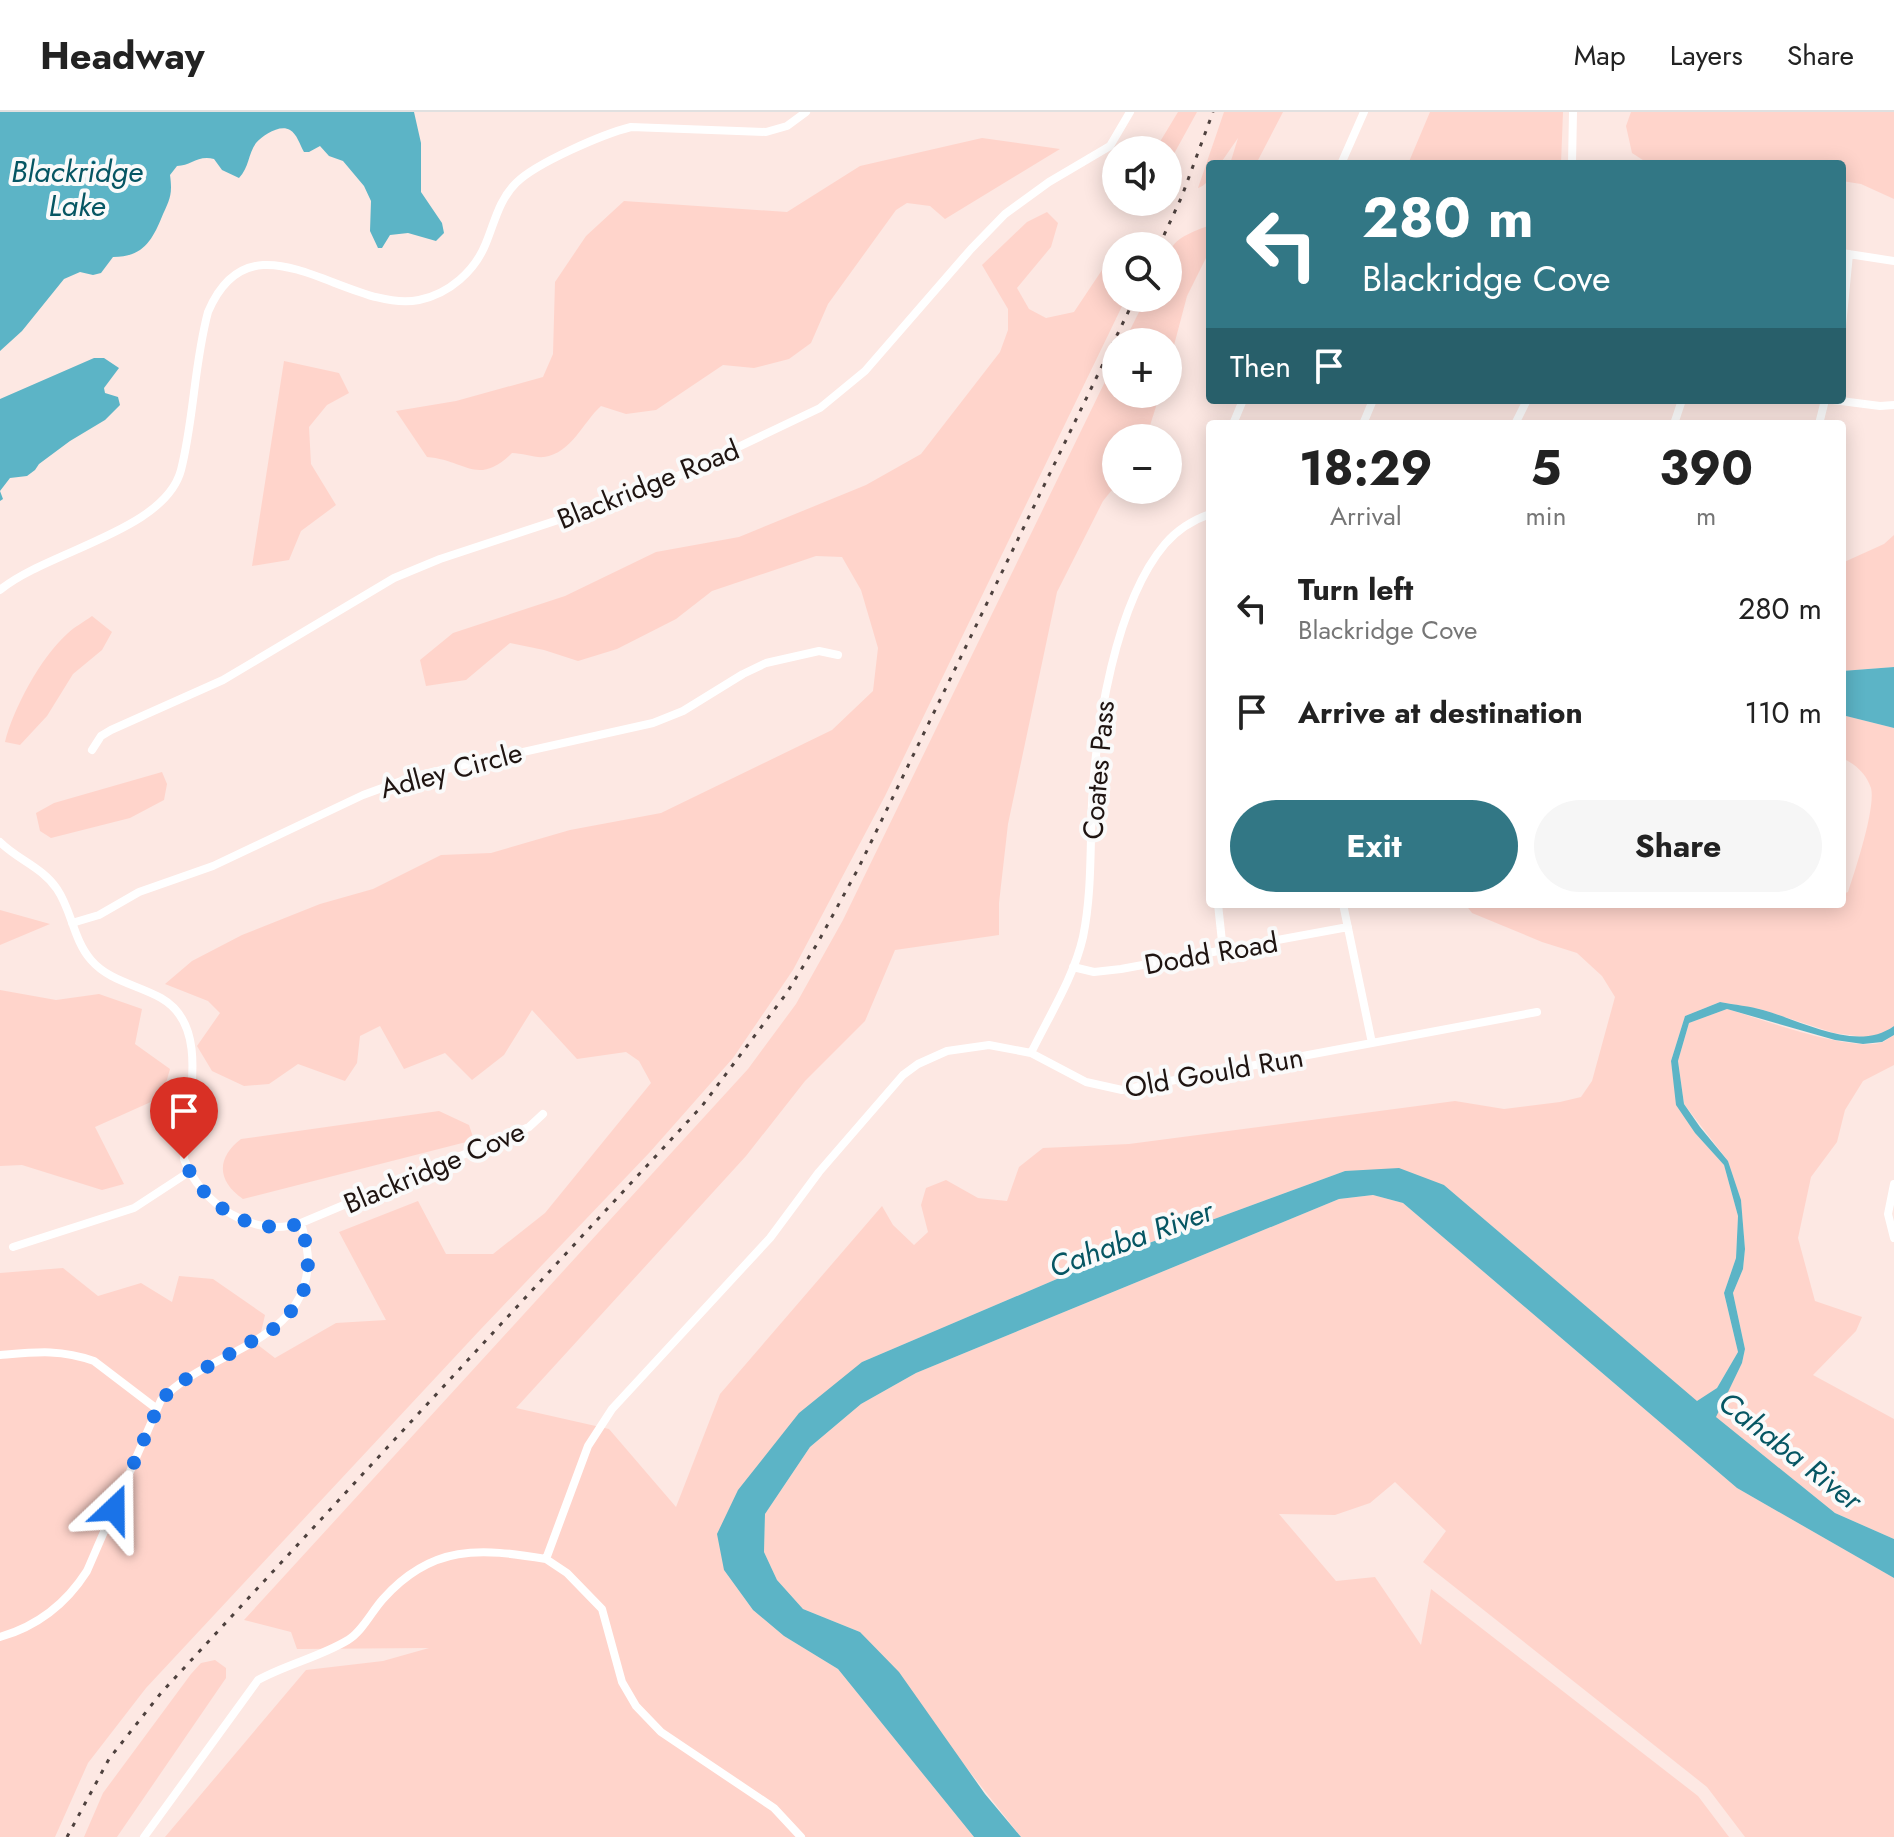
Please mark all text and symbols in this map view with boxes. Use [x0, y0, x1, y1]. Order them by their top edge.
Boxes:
text: Headway [40, 28, 205, 83]
text: Map [1574, 35, 1626, 76]
text: Layers [1670, 35, 1743, 76]
text: Share [1787, 35, 1854, 76]
map controls [1102, 136, 1182, 504]
button: sound [1102, 136, 1182, 216]
water label: Blackridge Lake [11, 150, 143, 227]
text: 280 m [1362, 177, 1534, 258]
icon: left [1230, 192, 1334, 296]
button: search [1102, 232, 1182, 312]
text: Blackridge Cove [1362, 252, 1610, 304]
button: + [1102, 328, 1182, 408]
icon: arrive [1307, 344, 1351, 388]
text: Then [1230, 345, 1291, 388]
button: − [1102, 424, 1182, 504]
street label: Blackridge Road [551, 429, 745, 540]
text: 18:29 [1299, 434, 1433, 503]
text: 5 [1530, 434, 1561, 503]
text: 390 [1659, 434, 1753, 503]
text: Arrival [1330, 497, 1402, 535]
text: min [1526, 497, 1566, 535]
text: m [1696, 497, 1716, 535]
text: Turn left [1298, 568, 1413, 611]
icon: left [1230, 586, 1274, 630]
text: 280 m [1738, 587, 1822, 630]
text: Blackridge Cove [1298, 611, 1477, 649]
icon: arrive [1230, 690, 1274, 734]
text: Arrive at destination [1298, 691, 1583, 734]
text: 110 m [1745, 691, 1822, 734]
street label: Coates Pass [1072, 699, 1125, 841]
street label: Adley Circle [376, 732, 527, 809]
button: Exit [1230, 800, 1518, 892]
button: Share [1534, 800, 1822, 892]
street label: Dodd Road [1141, 922, 1281, 985]
street label: Old Gould Run [1122, 1037, 1307, 1108]
pin [150, 1077, 218, 1159]
icon: arrive [162, 1089, 206, 1133]
street label: Blackridge Cove [337, 1111, 531, 1224]
water label: Cahaba River [1043, 1188, 1221, 1288]
water label: Cahaba River [1709, 1381, 1873, 1522]
position arrow [72, 1467, 156, 1551]

